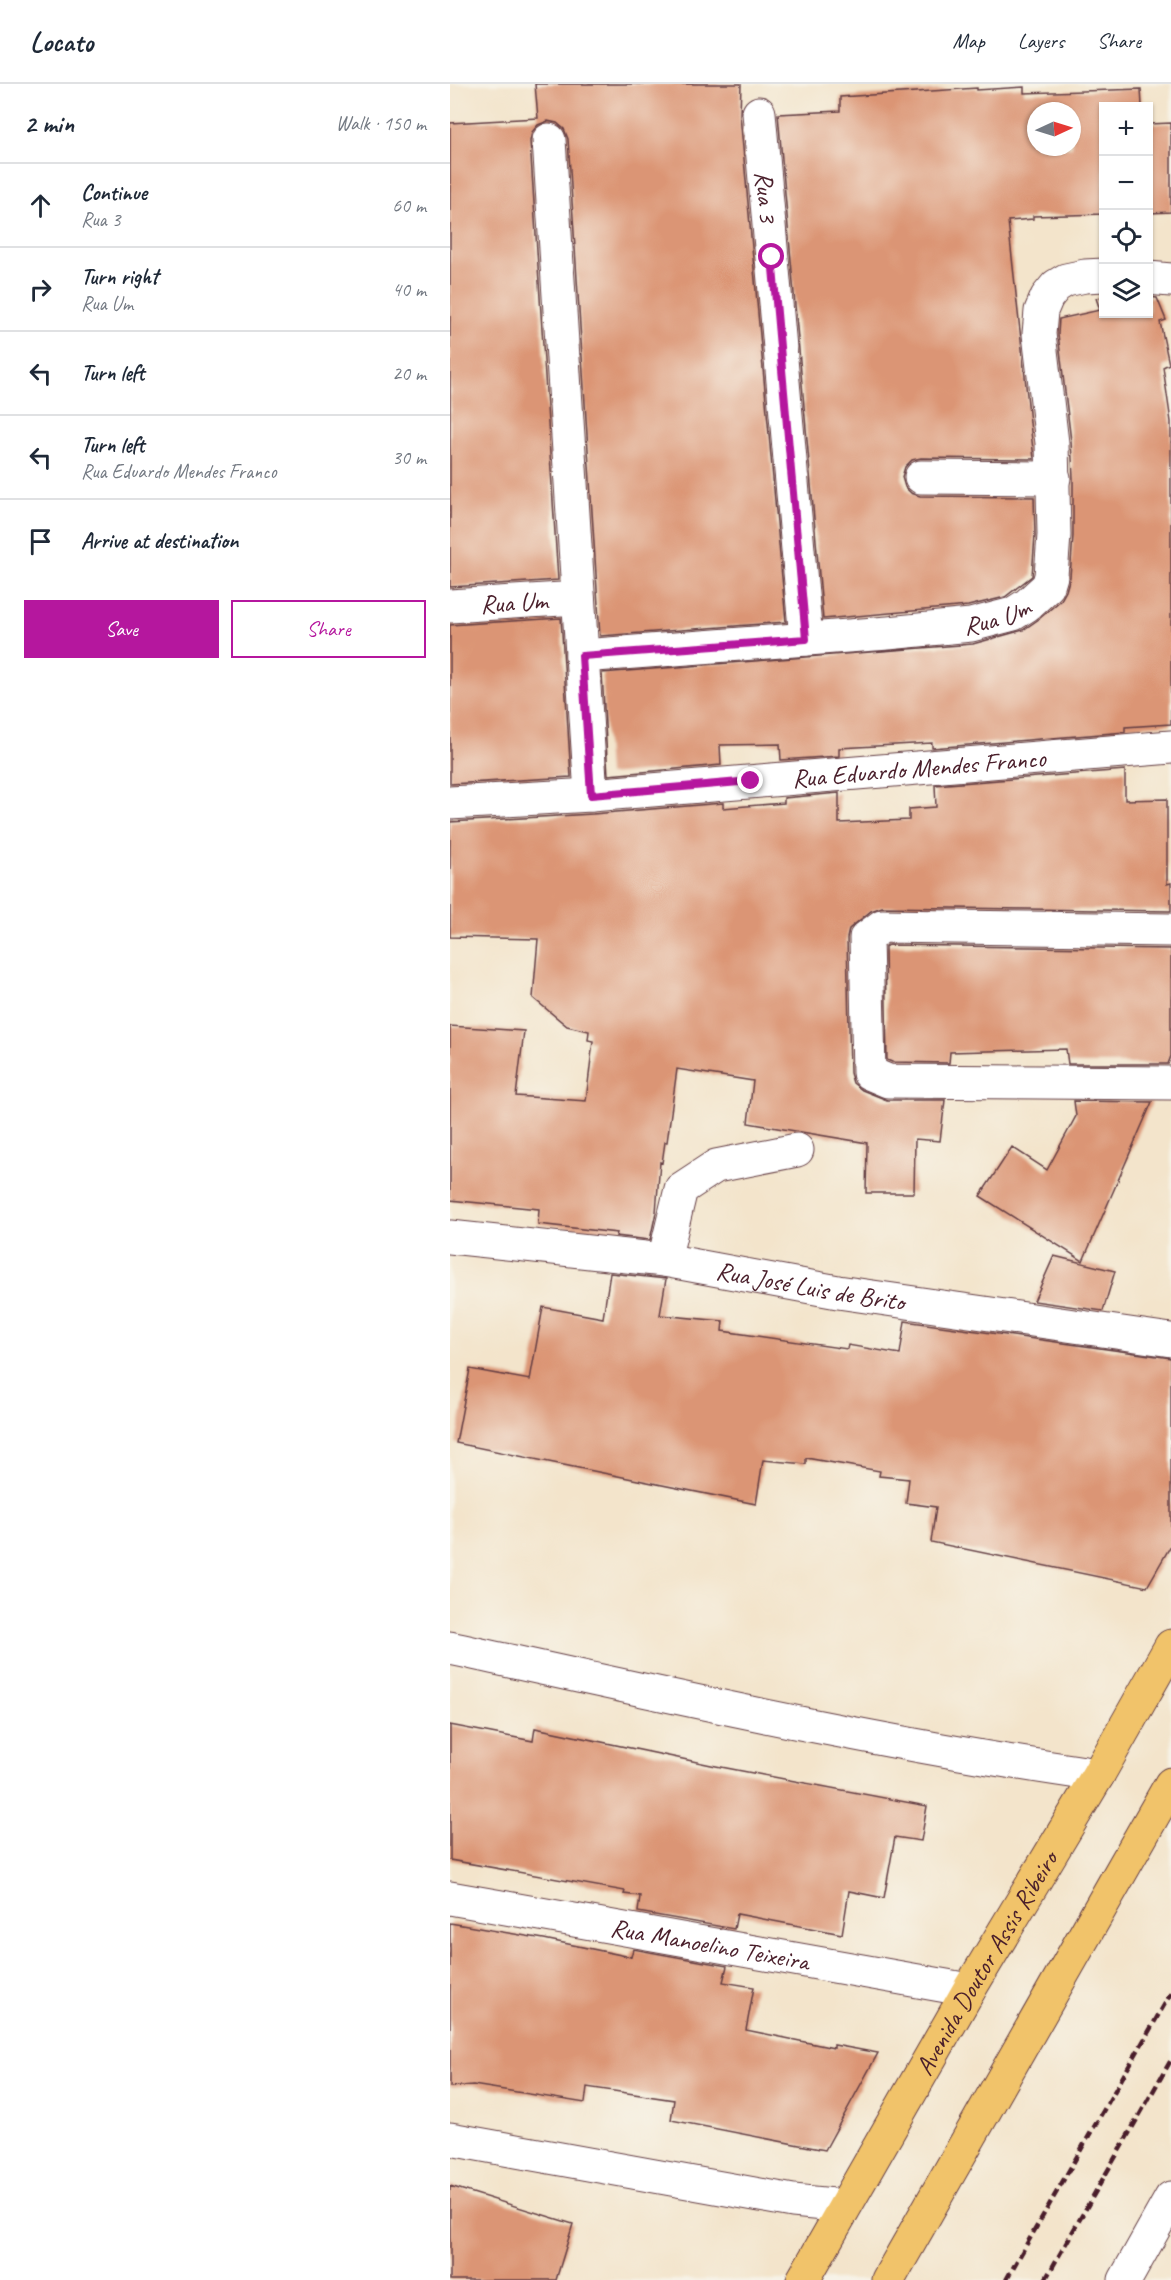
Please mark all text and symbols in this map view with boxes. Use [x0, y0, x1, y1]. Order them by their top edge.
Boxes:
text: Locato [30, 24, 93, 59]
text: Map [952, 28, 985, 54]
text: Layers [1018, 28, 1064, 54]
text: Share [1097, 28, 1141, 54]
north arrow [1027, 102, 1081, 156]
map controls [1099, 102, 1153, 318]
button: + [1099, 102, 1153, 156]
text: 2 min [24, 107, 74, 140]
text: Walk · 150 m [336, 111, 426, 136]
button: − [1099, 156, 1153, 210]
street label: Rua 3 [747, 170, 785, 226]
text: Continue [81, 179, 147, 207]
icon: ahead [24, 189, 57, 222]
text: 60 m [392, 193, 426, 218]
text: Rua 3 [81, 207, 120, 232]
button: locate [1099, 210, 1153, 264]
route start [758, 243, 784, 269]
text: Turn right [81, 263, 158, 291]
button: layers [1099, 264, 1153, 318]
icon: right [24, 273, 57, 306]
text: 40 m [392, 277, 426, 302]
text: Rua Um [81, 291, 133, 316]
icon: left [24, 357, 57, 390]
text: Turn left [81, 359, 145, 387]
text: 20 m [392, 361, 426, 386]
text: Turn left [81, 431, 145, 459]
icon: left [24, 441, 57, 474]
text: 30 m [392, 445, 426, 470]
text: Rua Eduardo Mendes Franco [81, 459, 276, 484]
icon: arrive [24, 525, 57, 558]
text: Arrive at destination [81, 527, 238, 555]
street label: Rua Um [479, 584, 551, 621]
street label: Rua Um [963, 590, 1039, 643]
button: Save [24, 600, 219, 658]
button: Share [231, 600, 426, 658]
street label: Rua Eduardo Mendes Franco [791, 741, 1049, 795]
route end [737, 767, 763, 793]
street label: Rua José Luis de Brito [714, 1254, 910, 1319]
street label: Avenida Doutor Assis Ribeiro [908, 1843, 1067, 2081]
street label: Rua Manoelino Teixeira [608, 1911, 814, 1979]

